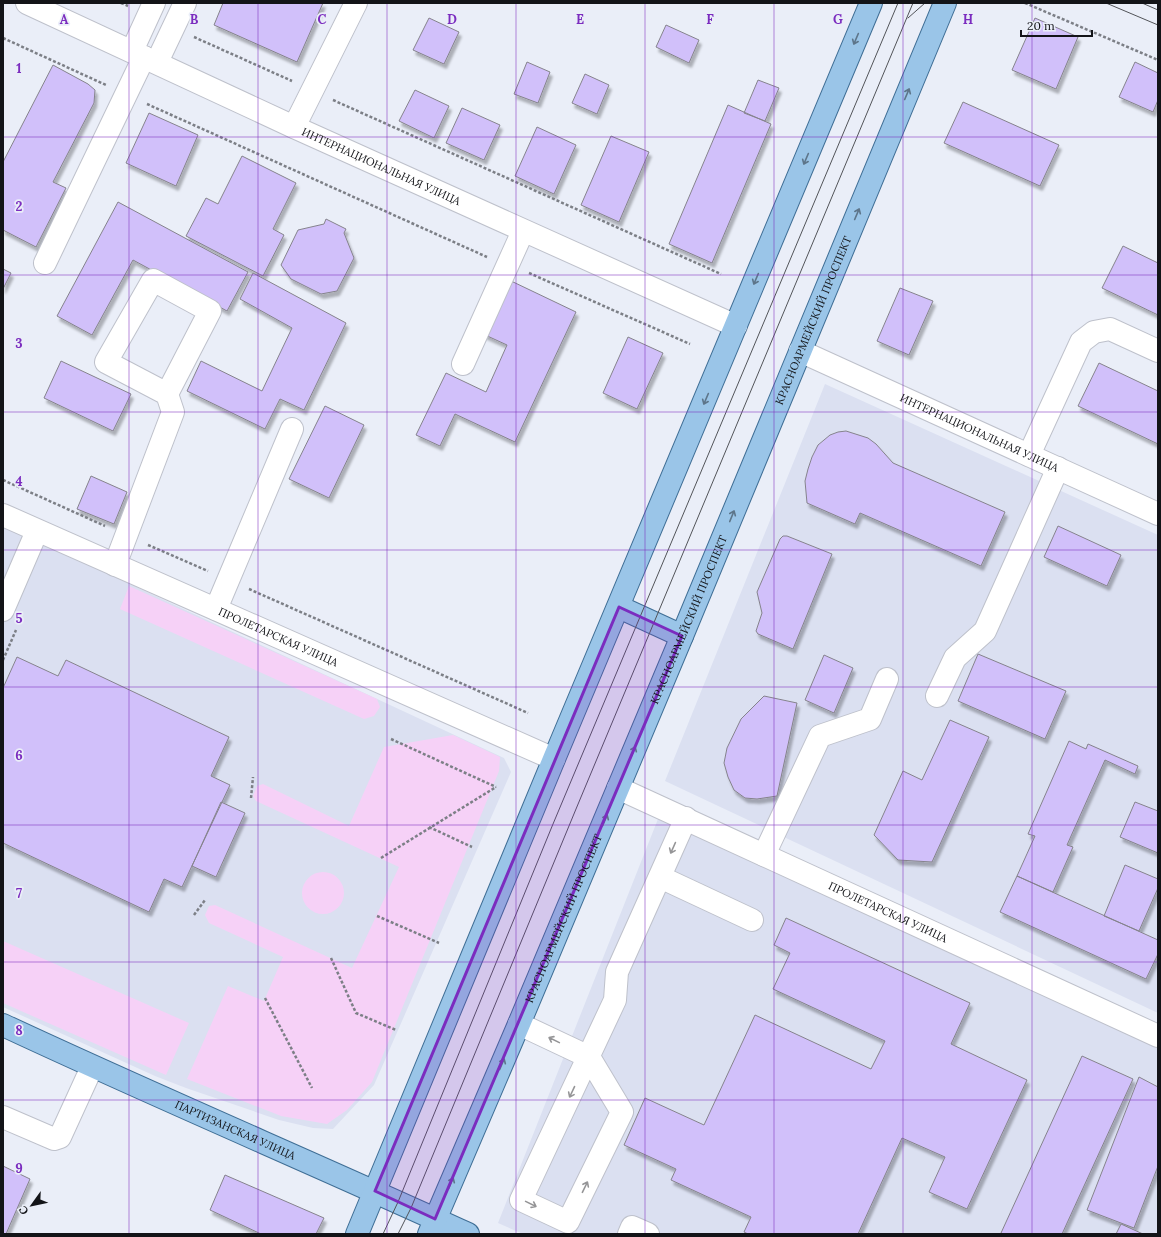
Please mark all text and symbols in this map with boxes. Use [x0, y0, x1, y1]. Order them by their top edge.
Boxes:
text: A [60, 11, 69, 28]
text: B [190, 11, 199, 28]
text: C [318, 11, 327, 28]
text: D [447, 11, 457, 28]
text: E [576, 11, 584, 28]
text: F [706, 11, 714, 28]
text: G [833, 11, 843, 28]
text: H [963, 11, 973, 28]
scale bar [1021, 12, 1092, 38]
text: 20 m [1027, 18, 1055, 33]
one-way arrow [852, 33, 859, 45]
text: 1 [16, 60, 22, 77]
one-way arrow [903, 89, 911, 101]
street label: ИНТЕРНАЦИОНАЛЬНАЯ УЛИЦА [300, 124, 464, 209]
one-way arrow [802, 152, 809, 164]
text: 2 [16, 198, 23, 215]
one-way arrow [854, 209, 861, 221]
street label: КРАСНОАРМЕЙСКИЙ ПРОСПЕКТ [772, 234, 854, 407]
one-way arrow [751, 272, 759, 284]
text: 3 [15, 335, 23, 352]
street label: ИНТЕРНАЦИОНАЛЬНАЯ УЛИЦА [898, 390, 1062, 475]
one-way arrow [701, 392, 709, 404]
text: 4 [15, 473, 23, 490]
one-way arrow [729, 510, 736, 522]
street label: КРАСНОАРМЕЙСКИЙ ПРОСПЕКТ [647, 533, 730, 706]
street label: ПРОЛЕТАРСКАЯ УЛИЦА [216, 604, 341, 670]
text: 5 [15, 610, 23, 627]
one-way arrow [630, 746, 637, 758]
text: 6 [15, 747, 23, 764]
one-way arrow [601, 814, 609, 826]
street label: КРАСНОАРМЕЙСКИЙ ПРОСПЕКТ [522, 832, 605, 1005]
one-way arrow [669, 841, 676, 853]
street label: ПРОЛЕТАРСКАЯ УЛИЦА [826, 879, 951, 946]
text: 7 [16, 885, 22, 902]
text: 8 [15, 1022, 23, 1039]
one-way arrow [548, 1036, 560, 1043]
one-way arrow [499, 1058, 506, 1070]
one-way arrow [568, 1086, 575, 1098]
street label: ПАРТИЗАНСКАЯ УЛИЦА [173, 1097, 299, 1163]
text: 9 [15, 1160, 23, 1177]
one-way arrow [448, 1178, 455, 1190]
one-way arrow [582, 1181, 590, 1193]
north arrow [12, 1185, 52, 1225]
one-way arrow [524, 1201, 536, 1208]
text: С [15, 1203, 32, 1217]

